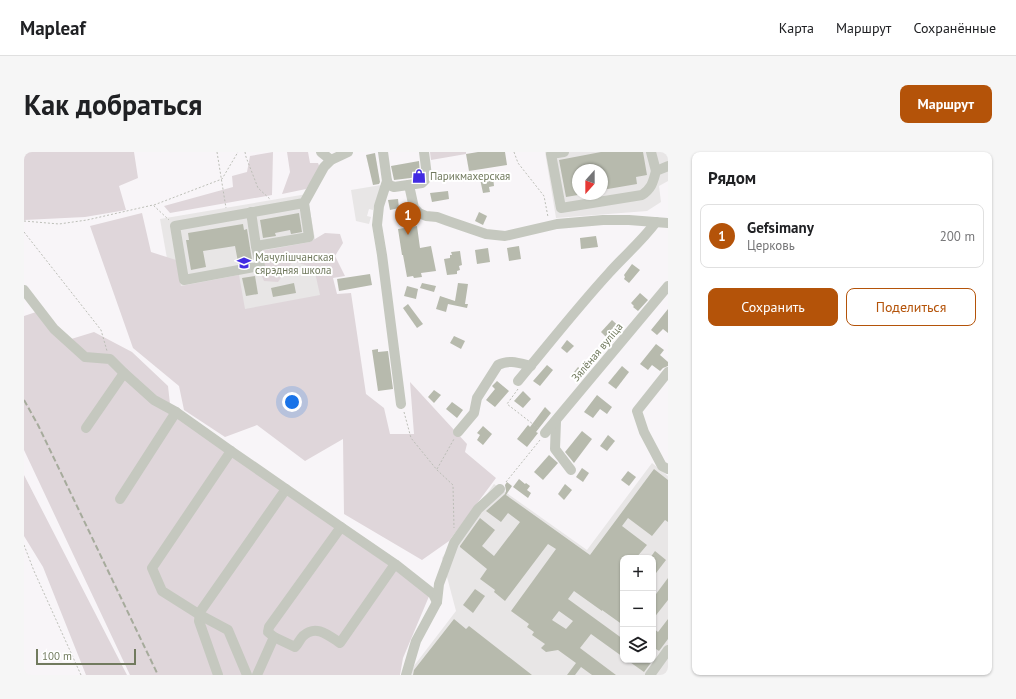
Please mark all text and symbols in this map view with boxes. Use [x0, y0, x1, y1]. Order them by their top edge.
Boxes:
text: Mapleaf [20, 16, 86, 40]
text: Карта [779, 19, 814, 37]
text: Маршрут [836, 19, 891, 37]
text: Сохранённые [913, 19, 996, 37]
button: Маршрут [900, 85, 992, 123]
text: Как добраться [24, 86, 202, 123]
north arrow [572, 164, 608, 200]
text: Рядом [708, 167, 756, 189]
shop icon: Парикмахерская [411, 168, 427, 184]
place label: Парикмахерская [430, 169, 510, 183]
pin: 1 [395, 202, 421, 235]
text: Gefsimany [747, 218, 814, 237]
text: 1 [718, 228, 726, 245]
text: 200 m [940, 228, 975, 245]
text: Церковь [747, 237, 795, 254]
place label: Мачулішчанская сярэдняя школа [255, 250, 334, 277]
school or university icon: Мачулішчанская сярэдняя школа [236, 255, 252, 271]
button: Сохранить [708, 288, 838, 326]
button: Поделиться [846, 288, 976, 326]
street label: Зялёная вуліца [568, 320, 626, 384]
your location [282, 392, 302, 412]
map controls [620, 555, 656, 663]
button: + [620, 555, 656, 591]
button: − [620, 591, 656, 627]
button: layers [620, 627, 656, 663]
scale bar [36, 647, 136, 666]
text: 100 m [42, 649, 72, 663]

